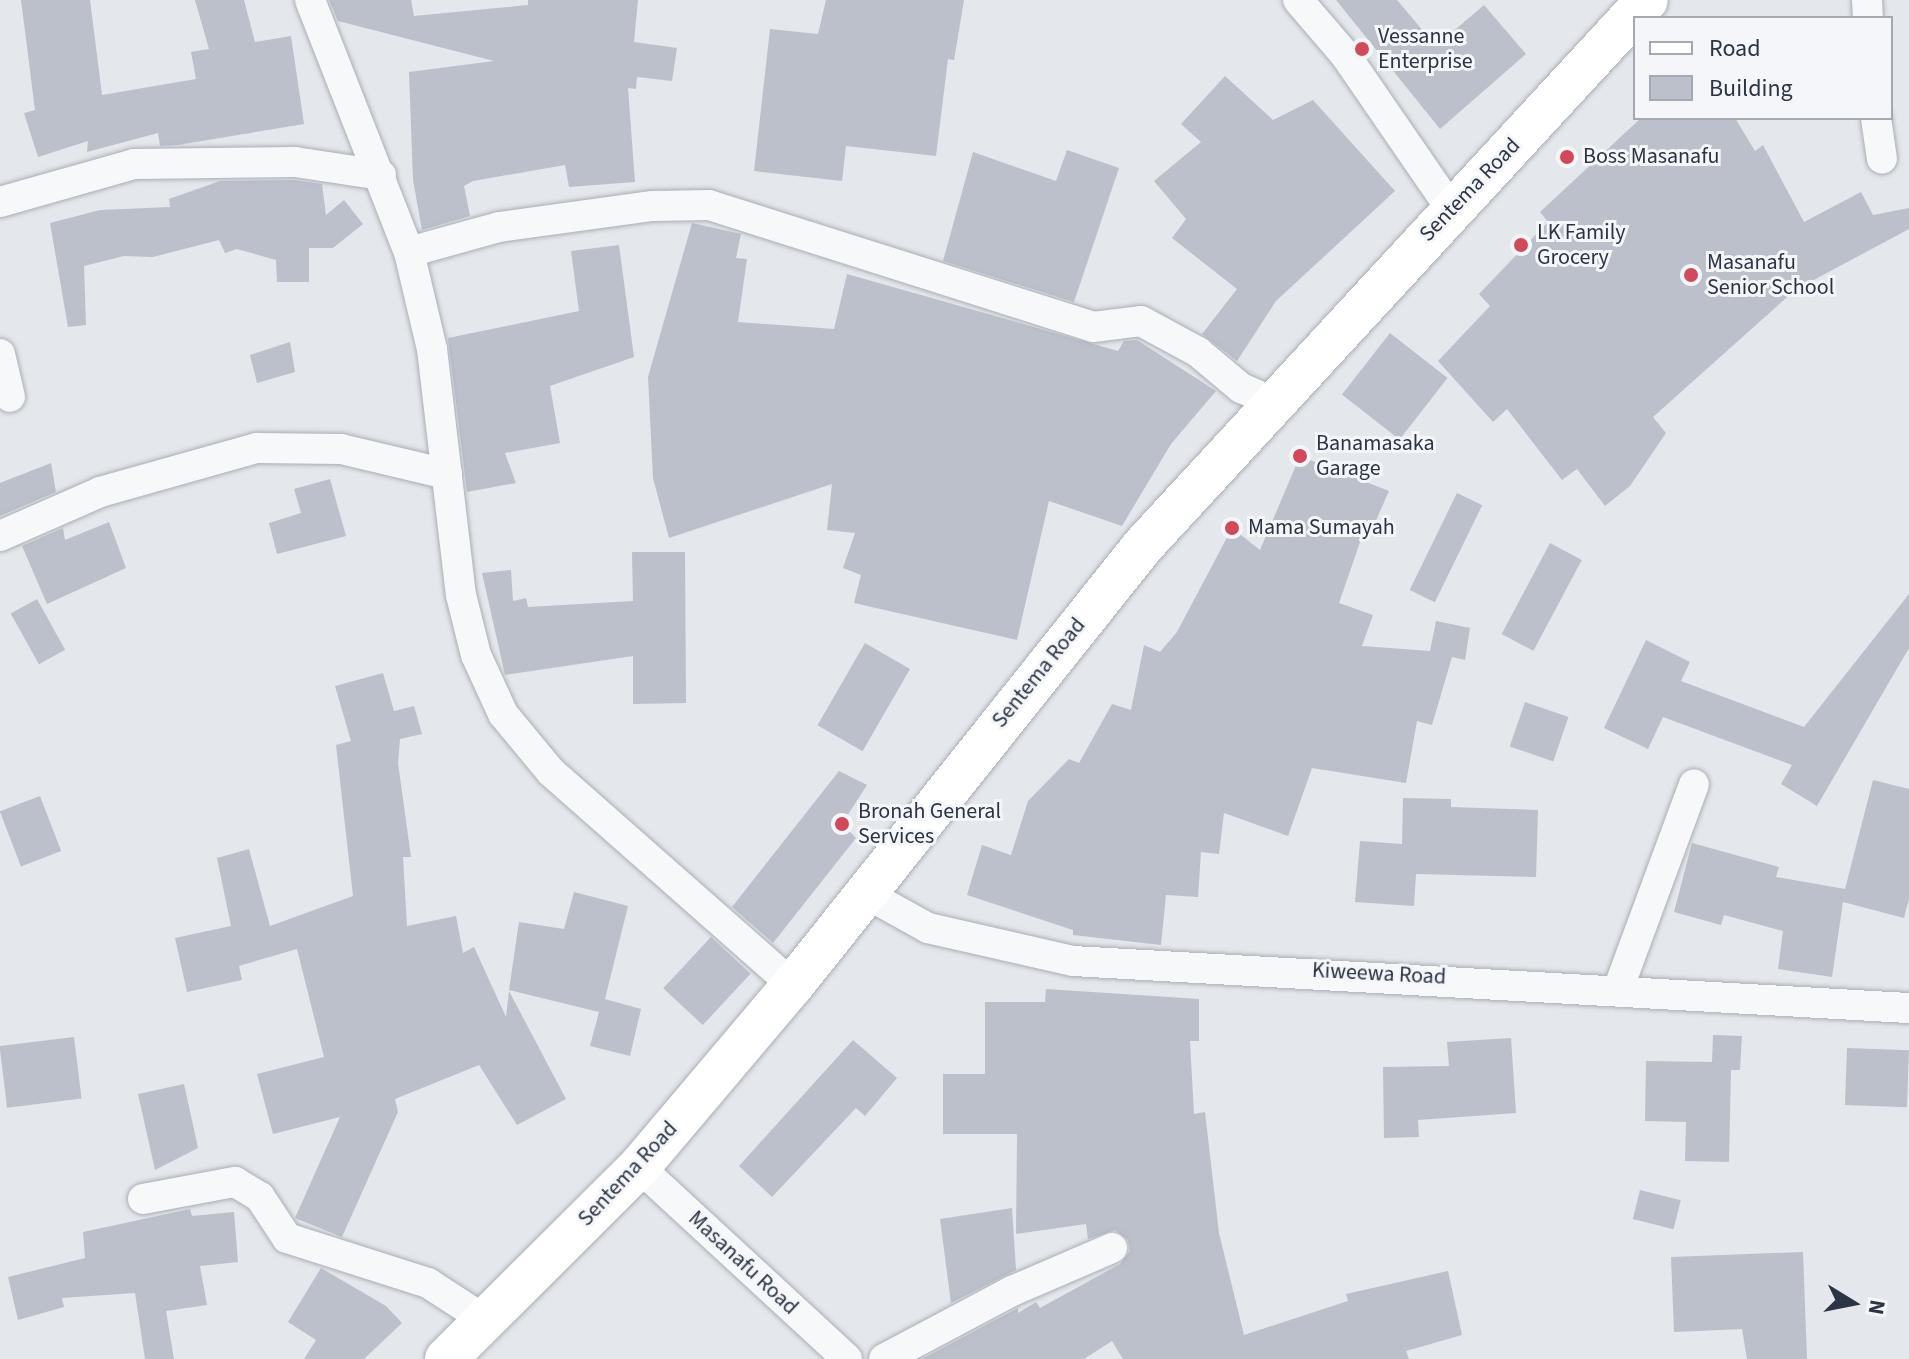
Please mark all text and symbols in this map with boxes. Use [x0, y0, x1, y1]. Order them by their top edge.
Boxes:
legend [1633, 16, 1893, 120]
place label: Vessanne Enterprise [1378, 23, 1473, 74]
text: Road [1709, 31, 1761, 66]
marker: Vessanne Enterprise [1353, 40, 1371, 58]
text: Building [1709, 71, 1793, 106]
street label: Sentema Road [1414, 133, 1526, 247]
place label: Boss Masanafu [1583, 144, 1720, 170]
marker: Boss Masanafu [1558, 148, 1576, 166]
place label: LK Family Grocery [1537, 219, 1626, 270]
marker: LK Family Grocery [1512, 236, 1530, 254]
place label: Masanafu Senior School [1707, 249, 1834, 300]
marker: Masanafu Senior School [1682, 266, 1700, 284]
place label: Banamasaka Garage [1316, 430, 1435, 482]
marker: Banamasaka Garage [1291, 447, 1309, 465]
place label: Mama Sumayah [1248, 515, 1395, 541]
marker: Mama Sumayah [1223, 519, 1241, 537]
street label: Sentema Road [987, 613, 1091, 733]
place label: Bronah General Services [858, 798, 1001, 850]
marker: Bronah General Services [833, 815, 851, 833]
street label: Kiweewa Road [1311, 957, 1447, 991]
street label: Sentema Road [573, 1116, 683, 1232]
street label: Masanafu Road [683, 1205, 803, 1321]
north arrow [1813, 1263, 1893, 1343]
text: N [1860, 1297, 1894, 1317]

